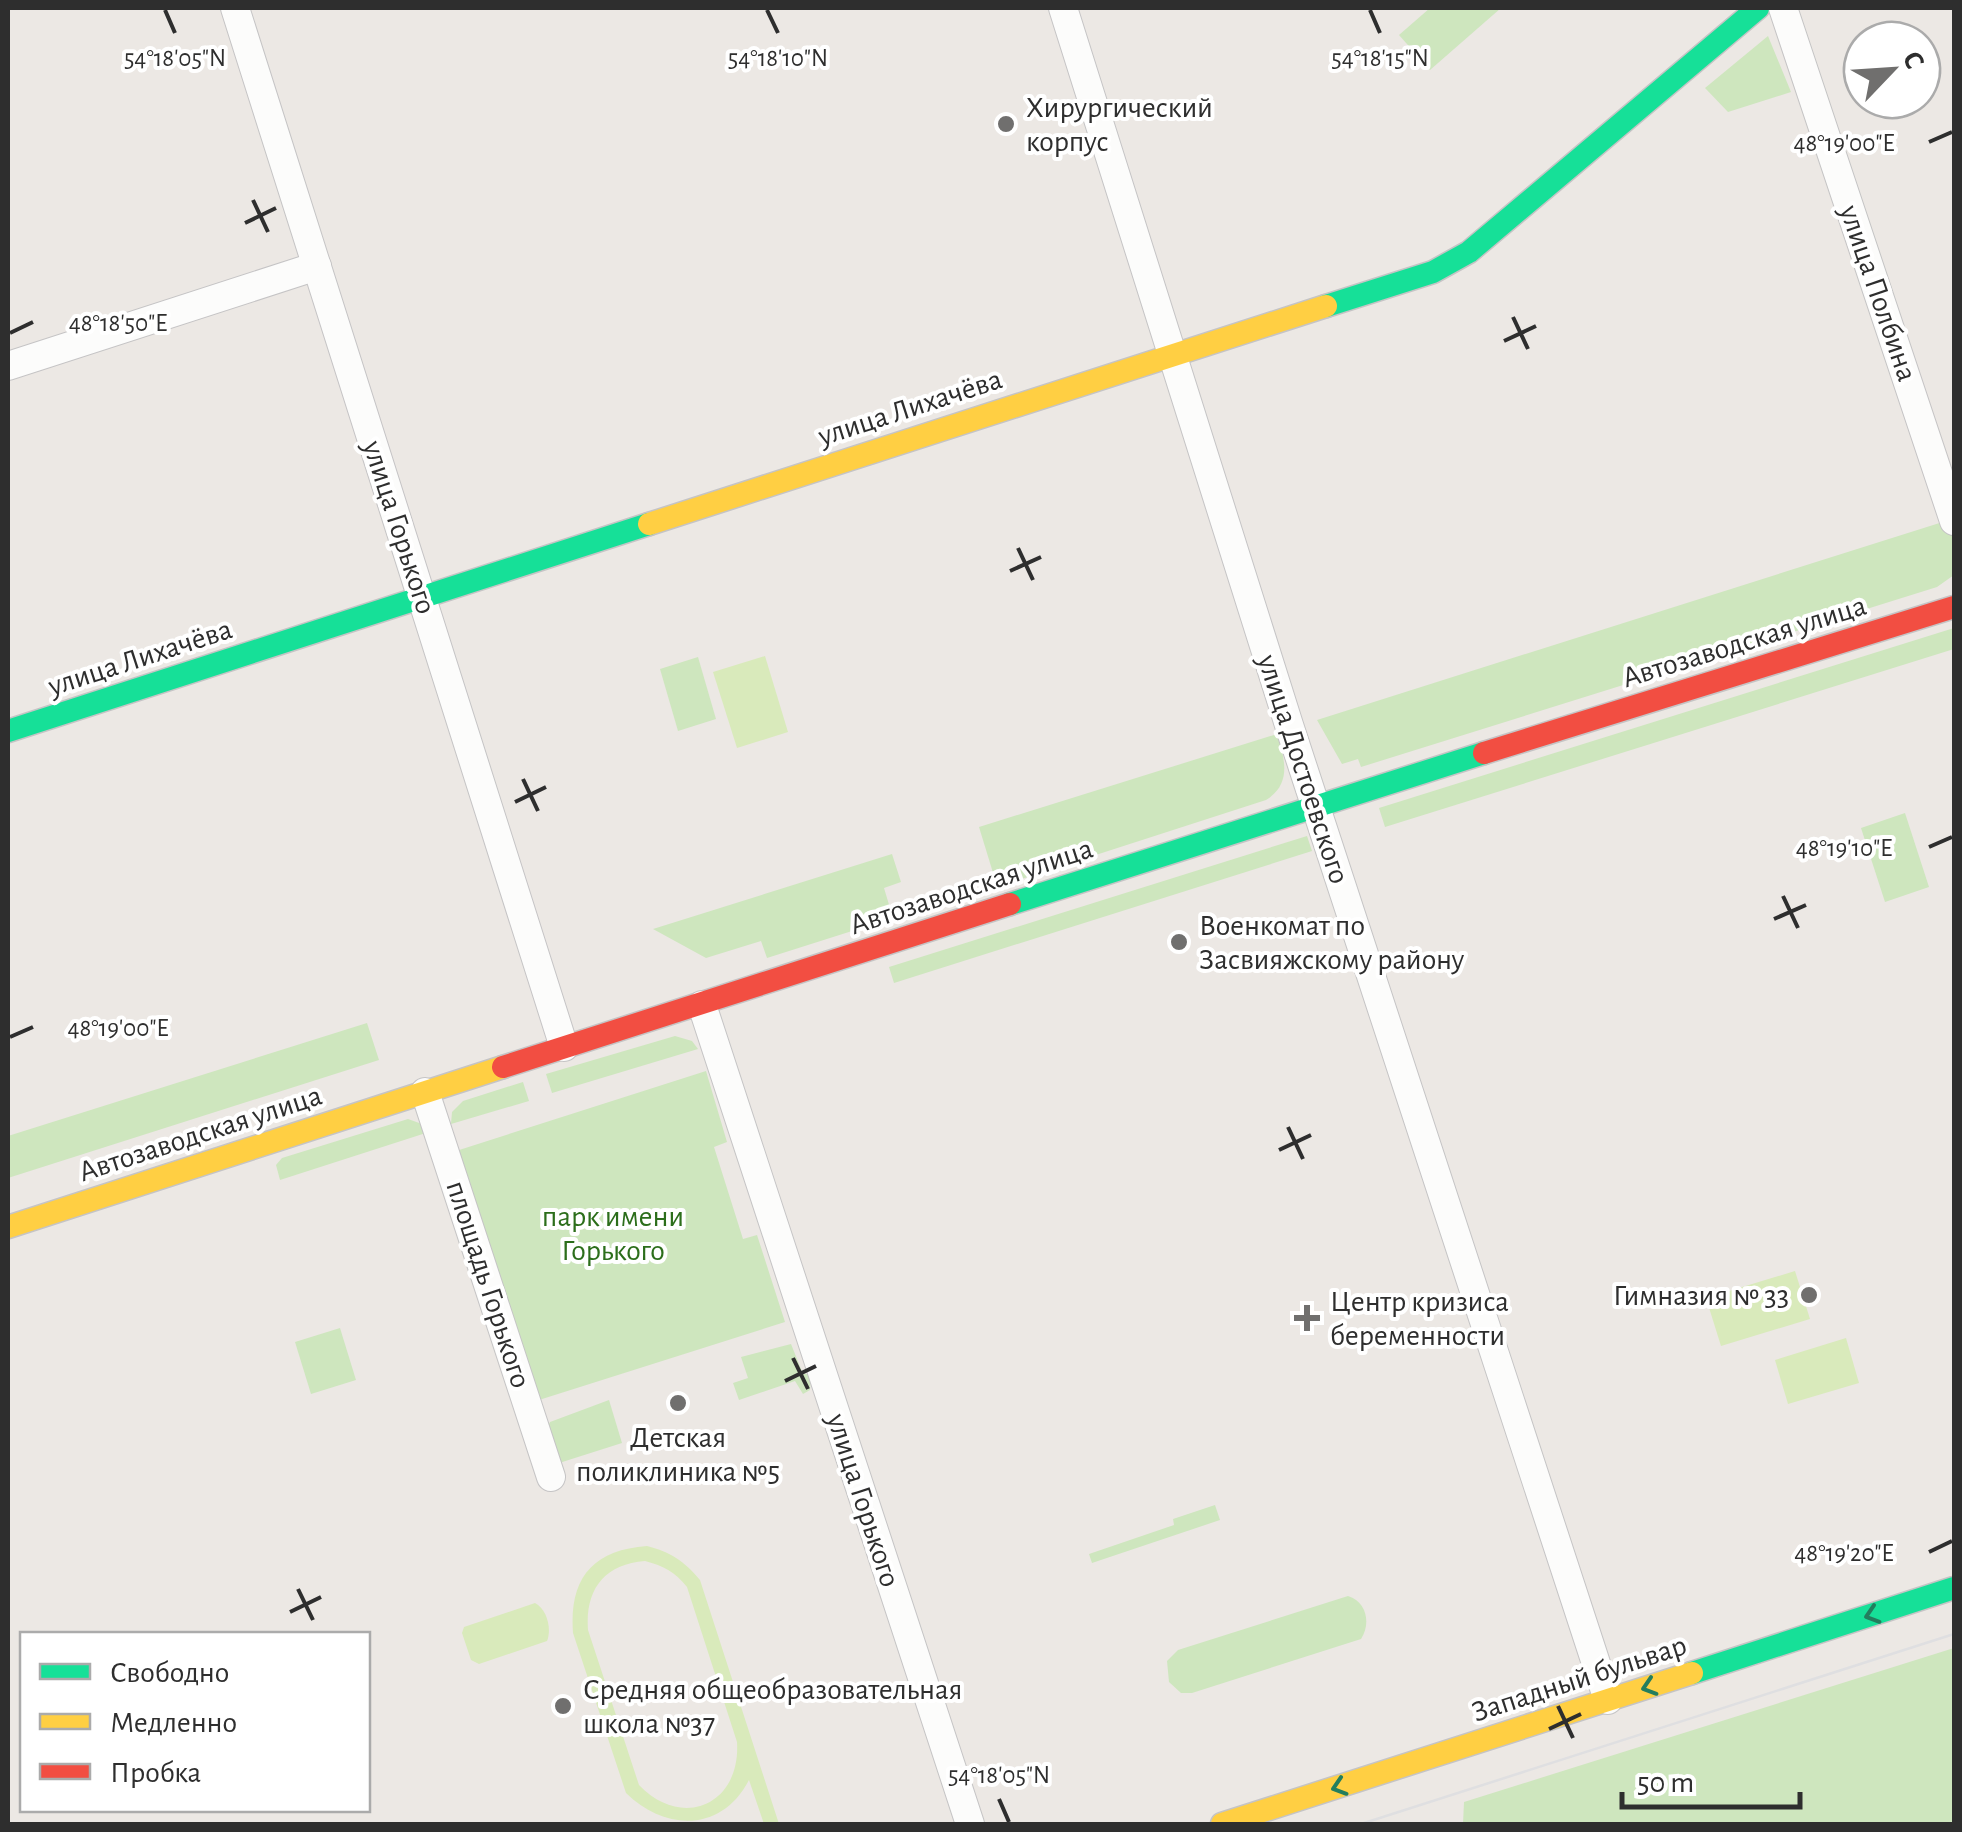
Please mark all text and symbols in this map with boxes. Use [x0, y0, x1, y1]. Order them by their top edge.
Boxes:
north arrow [1842, 20, 1942, 120]
text: 54°18'05"N [124, 46, 226, 71]
text: 54°18'10"N [728, 46, 828, 71]
text: 54°18'15"N [1331, 46, 1429, 71]
text: С [1897, 47, 1929, 73]
place label: Хирургический корпус [1026, 93, 1213, 157]
marker: Хирургический корпус [995, 113, 1017, 135]
text: 48°19'00"E [1793, 131, 1895, 156]
street label: улица Полбина [1834, 201, 1922, 385]
text: 48°18'50"E [69, 311, 167, 336]
street label: улица Лихачёва [814, 364, 1006, 452]
street label: улица Горького [357, 436, 441, 618]
street label: Автозаводская улица [1619, 591, 1870, 693]
street label: улица Лихачёва [44, 614, 236, 702]
street label: улица Достоевского [1252, 650, 1354, 888]
street label: Автозаводская улица [846, 833, 1097, 940]
text: 48°19'10"E [1796, 836, 1892, 861]
place label: Военкомат по Засвияжскому району [1199, 911, 1465, 975]
marker: Военкомат по Засвияжскому району [1168, 931, 1190, 953]
text: 48°19'00"E [67, 1016, 169, 1041]
street label: Автозаводская улица [75, 1080, 326, 1187]
street label: площадь Горького [440, 1177, 536, 1392]
park label: парк имени Горького [542, 1202, 684, 1266]
place label: Гимназия № 33 [1613, 1281, 1789, 1311]
marker: Гимназия № 33 [1798, 1284, 1820, 1306]
place label: Центр кризиса беременности [1330, 1287, 1509, 1351]
marker: Центр кризиса беременности [1294, 1305, 1320, 1331]
marker: Детская поликлиника №5 [667, 1392, 689, 1414]
street label: улица Горького [821, 1409, 905, 1591]
place label: Детская поликлиника №5 [576, 1423, 780, 1487]
text: 48°19'20"E [1794, 1541, 1894, 1566]
one-way arrow [1865, 1603, 1882, 1623]
street label: Западный бульвар [1468, 1630, 1690, 1728]
legend [20, 1632, 370, 1812]
text: Свободно [110, 1658, 229, 1688]
place label: Средняя общеобразовательная школа №37 [583, 1675, 962, 1739]
one-way arrow [1641, 1675, 1658, 1695]
marker: Средняя общеобразовательная школа №37 [552, 1695, 574, 1717]
text: Медленно [110, 1708, 237, 1738]
scale bar [1622, 1747, 1800, 1809]
text: Пробка [110, 1758, 201, 1788]
text: 54°18'05"N [948, 1763, 1050, 1788]
text: 50 m [1637, 1768, 1694, 1798]
one-way arrow [1332, 1775, 1349, 1795]

